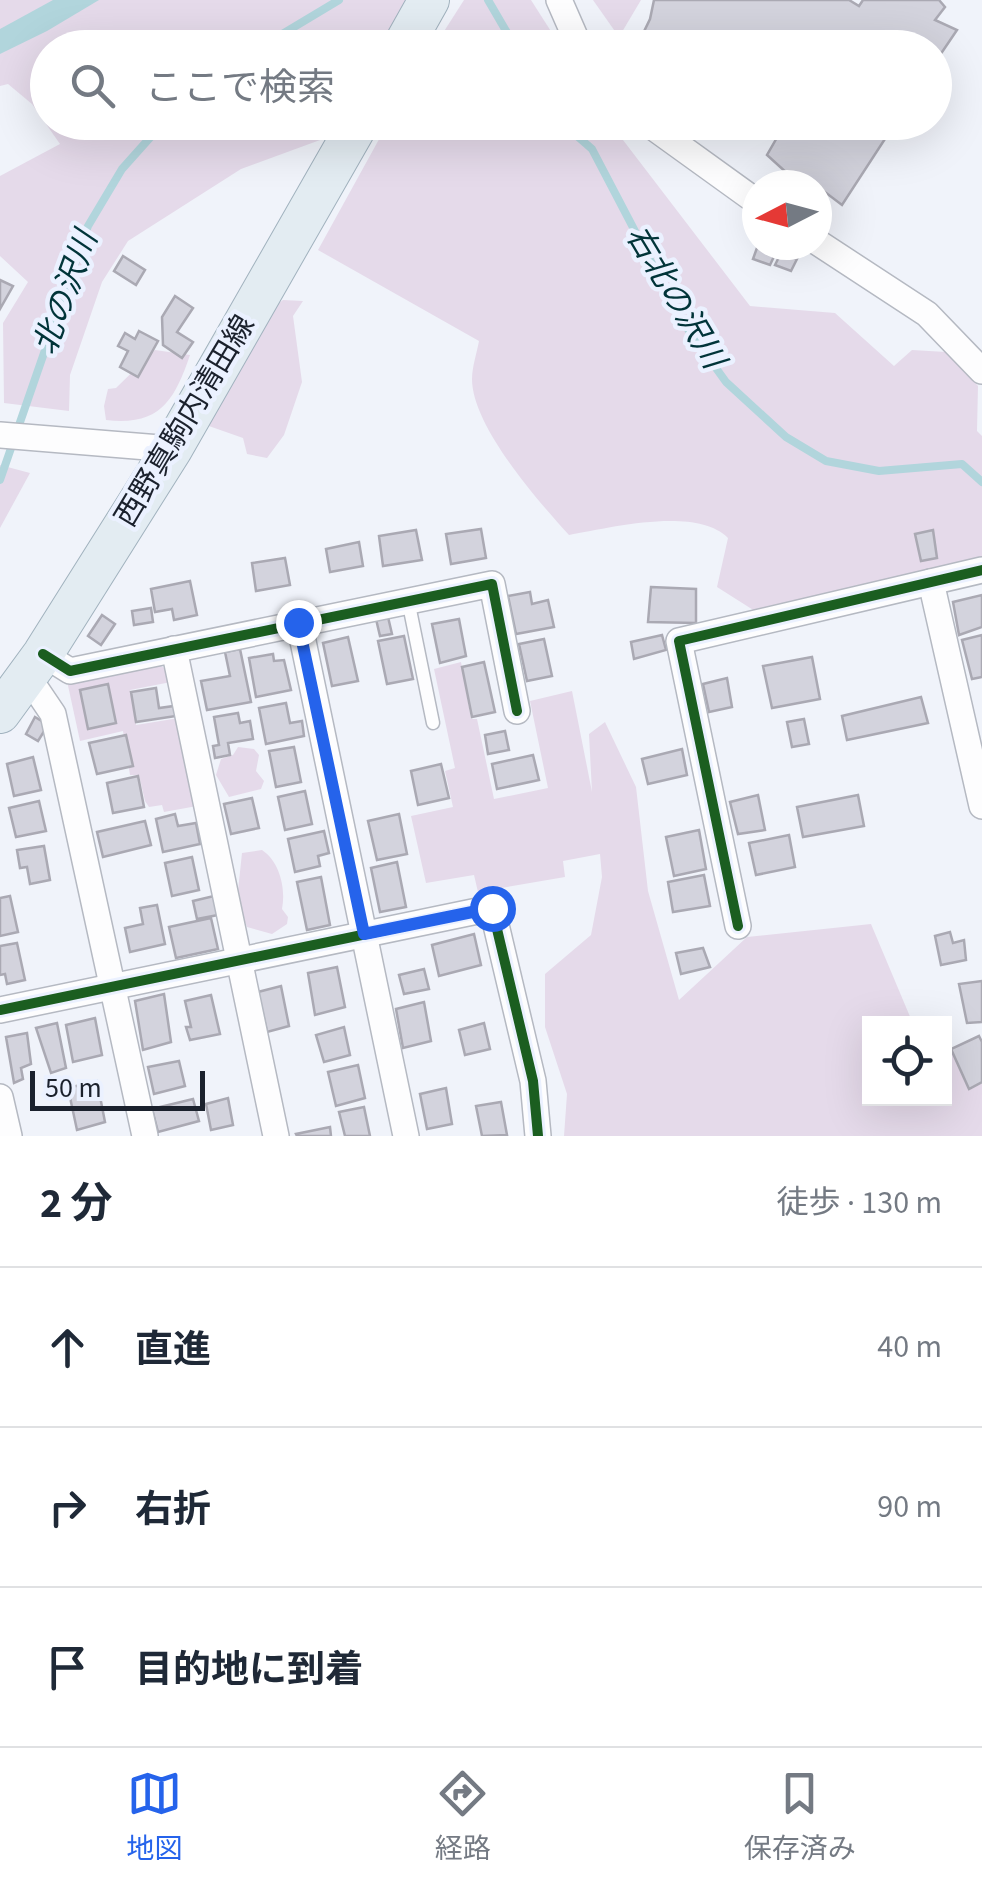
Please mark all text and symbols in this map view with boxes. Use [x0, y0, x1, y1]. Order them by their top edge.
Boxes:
search box [30, 30, 952, 140]
icon: search [65, 58, 120, 113]
text: ここで検索 [145, 61, 335, 115]
north arrow [742, 170, 832, 260]
water label: 右北の沢川 [614, 217, 737, 380]
water label: 北の沢川 [22, 222, 111, 361]
street label: 西野真駒内清田線 [105, 307, 265, 535]
route end [276, 600, 322, 646]
route start [470, 886, 516, 932]
map controls [862, 1016, 952, 1106]
button: locate [862, 1016, 952, 1106]
scale bar [30, 1066, 205, 1110]
text: 50 m [45, 1068, 102, 1108]
text: 2 分 [40, 1174, 113, 1234]
text: 徒歩 · 130 m [777, 1180, 942, 1226]
icon: ahead [40, 1320, 95, 1375]
text: 直進 [135, 1323, 211, 1377]
text: 40 m [877, 1324, 942, 1370]
icon: right [40, 1480, 95, 1535]
text: 右折 [135, 1483, 211, 1537]
text: 90 m [877, 1484, 942, 1530]
icon: arrive [40, 1640, 95, 1695]
text: 目的地に到着 [135, 1643, 363, 1697]
tab: 地図 [126, 1766, 182, 1869]
tab: 経路 [435, 1766, 491, 1869]
tab: 保存済み [744, 1766, 856, 1869]

